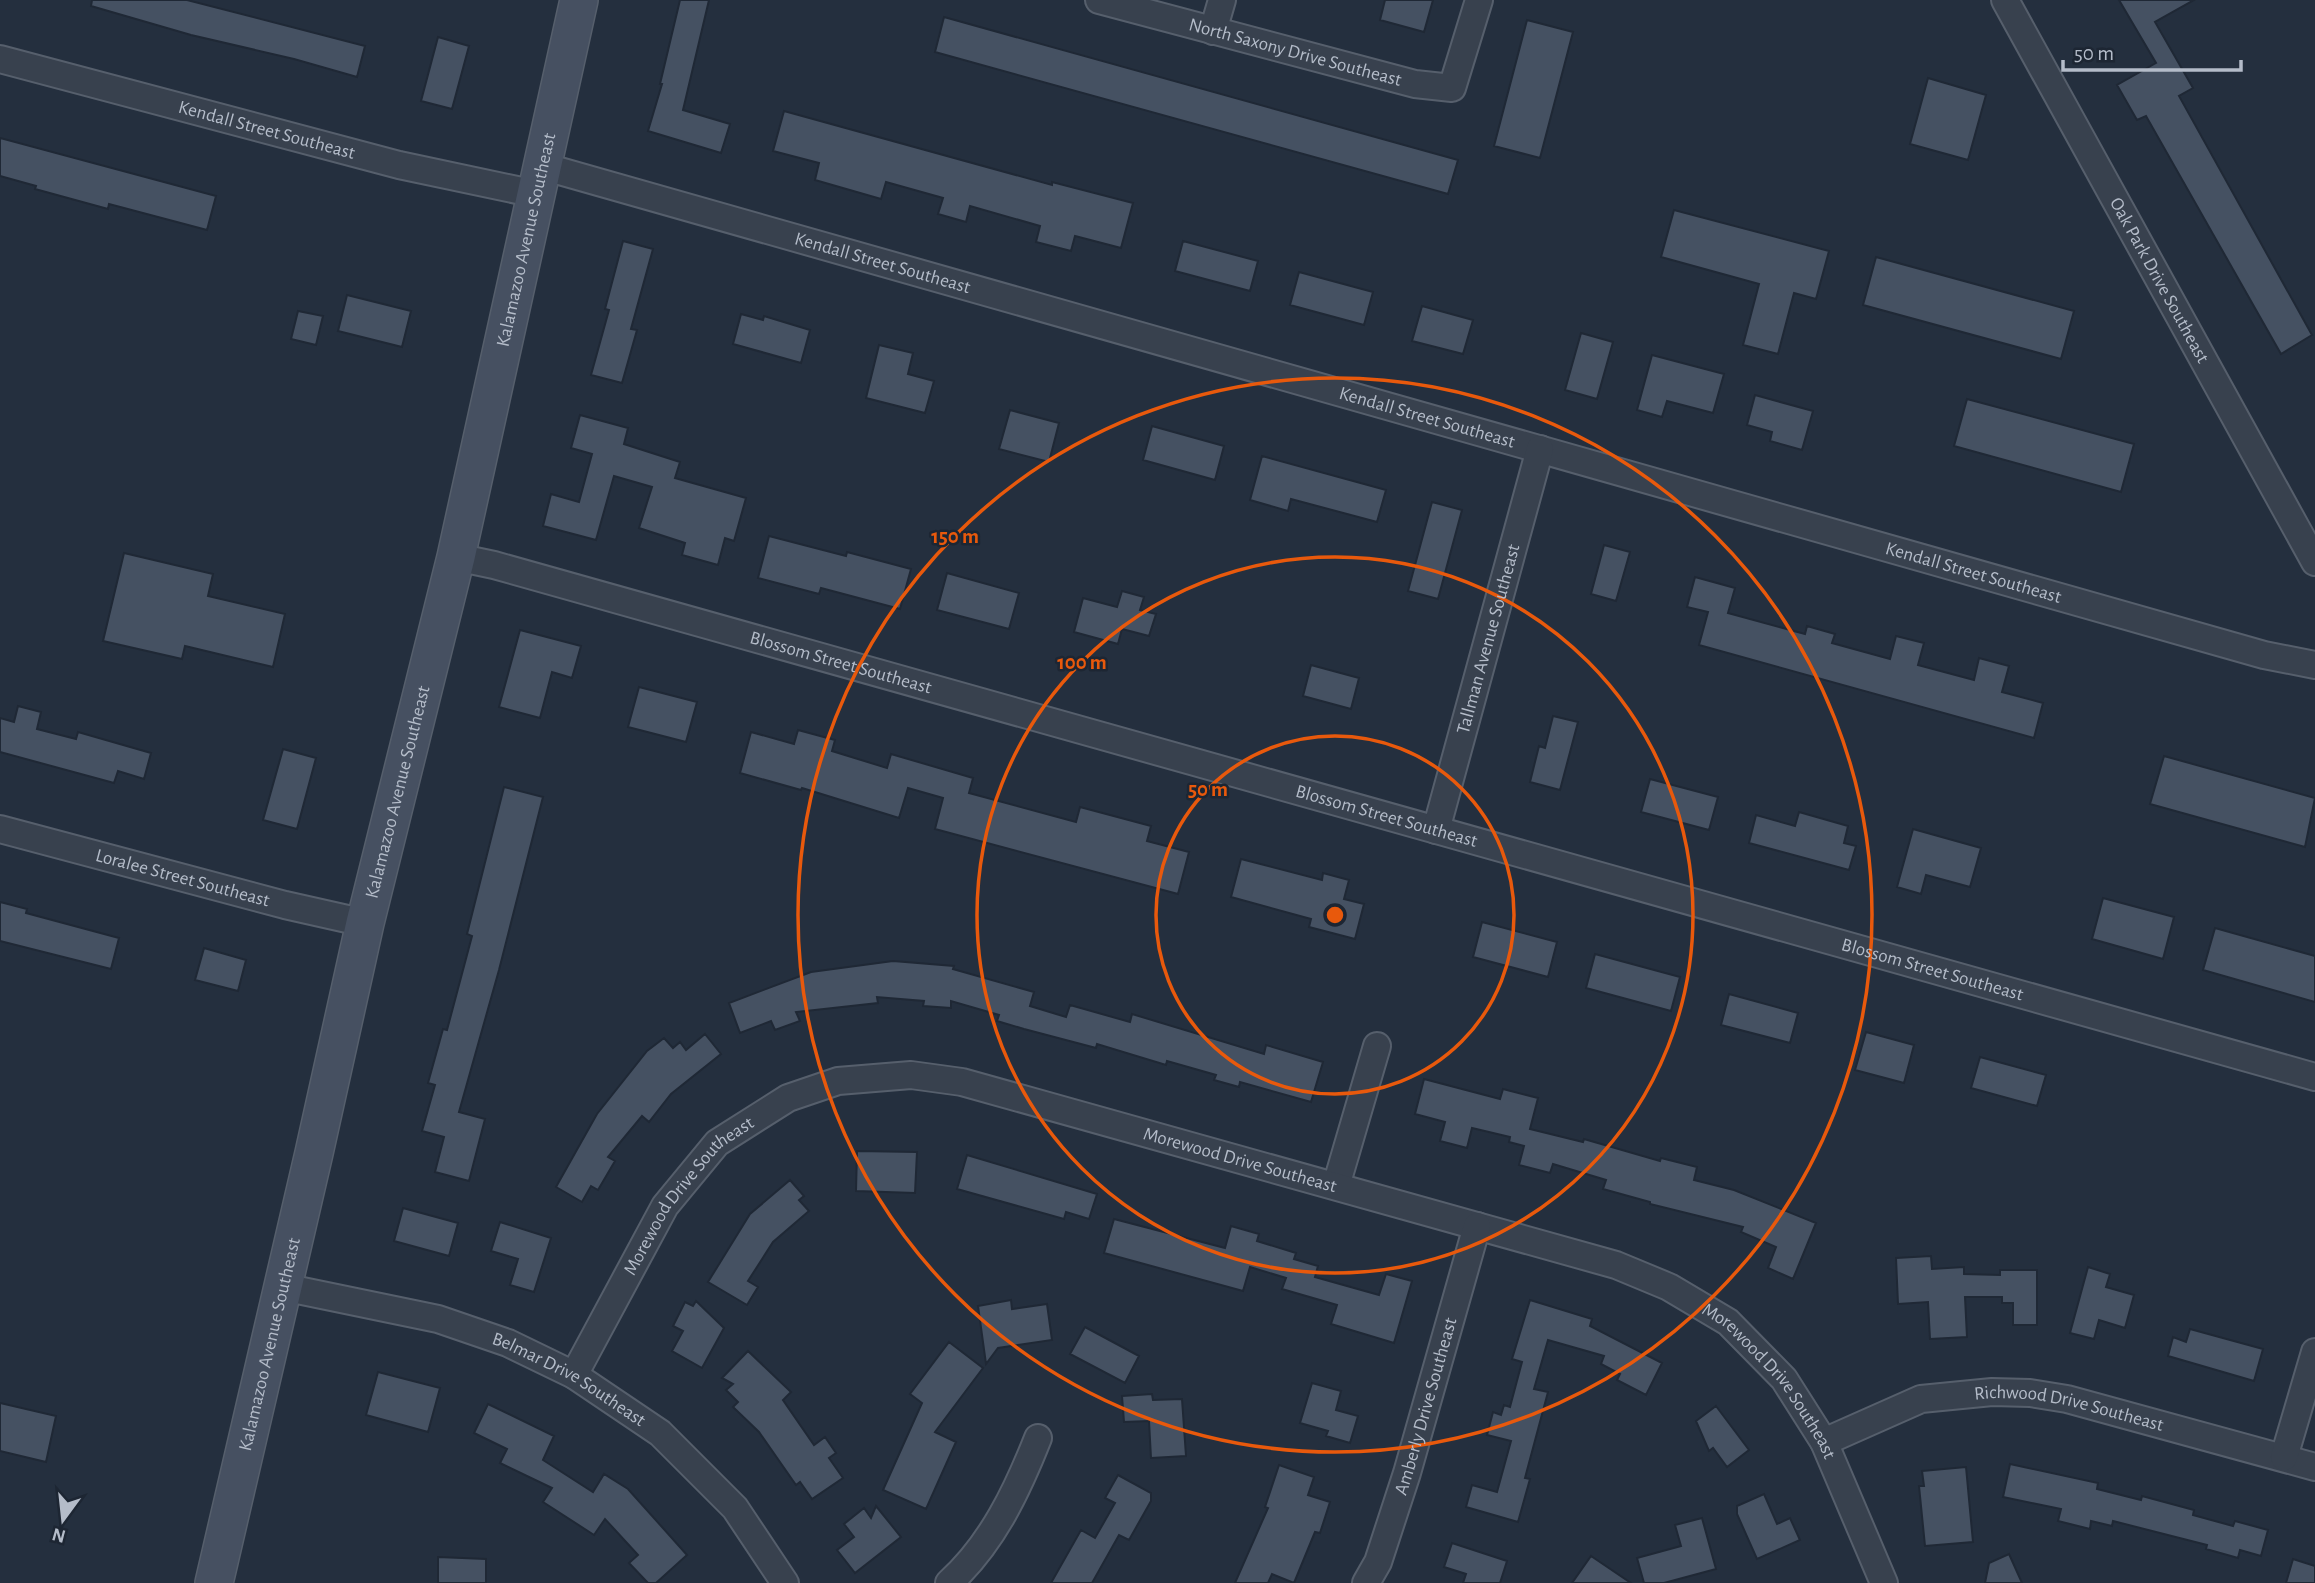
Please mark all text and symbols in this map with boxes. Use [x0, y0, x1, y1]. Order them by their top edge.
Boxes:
street label: North Saxony Drive Southeast [1187, 15, 1404, 89]
scale bar [2063, 28, 2242, 72]
text: 50 m [2074, 43, 2114, 64]
street label: Kendall Street Southeast [176, 97, 357, 162]
street label: Kalamazoo Avenue Southeast [493, 131, 559, 349]
street label: Oak Park Drive Southeast [2106, 194, 2213, 366]
street label: Kendall Street Southeast [792, 229, 973, 297]
street label: Kendall Street Southeast [1337, 383, 1517, 451]
text: 150 m [931, 526, 979, 547]
street label: Kendall Street Southeast [1883, 539, 2063, 606]
street label: Tallman Avenue Southeast [1453, 542, 1523, 736]
street label: Blossom Street Southeast [748, 628, 934, 697]
text: 100 m [1057, 652, 1107, 673]
street label: Kalamazoo Avenue Southeast [362, 684, 433, 900]
text: 50 m [1188, 779, 1228, 800]
street label: Blossom Street Southeast [1294, 781, 1480, 851]
street label: Loralee Street Southeast [94, 845, 272, 910]
centre of rings [1323, 903, 1347, 927]
street label: Blossom Street Southeast [1839, 935, 2025, 1004]
street label: Morewood Drive Southeast [620, 1113, 757, 1278]
street label: Morewood Drive Southeast [1141, 1124, 1339, 1196]
street label: Kalamazoo Avenue Southeast [236, 1236, 303, 1453]
street label: Morewood Drive Southeast [1699, 1299, 1839, 1461]
street label: Amberly Drive Southeast [1391, 1316, 1460, 1497]
street label: Belmar Drive Southeast [490, 1329, 649, 1430]
street label: Richwood Drive Southeast [1973, 1382, 2166, 1435]
north arrow [28, 1485, 98, 1555]
text: N [50, 1524, 68, 1546]

